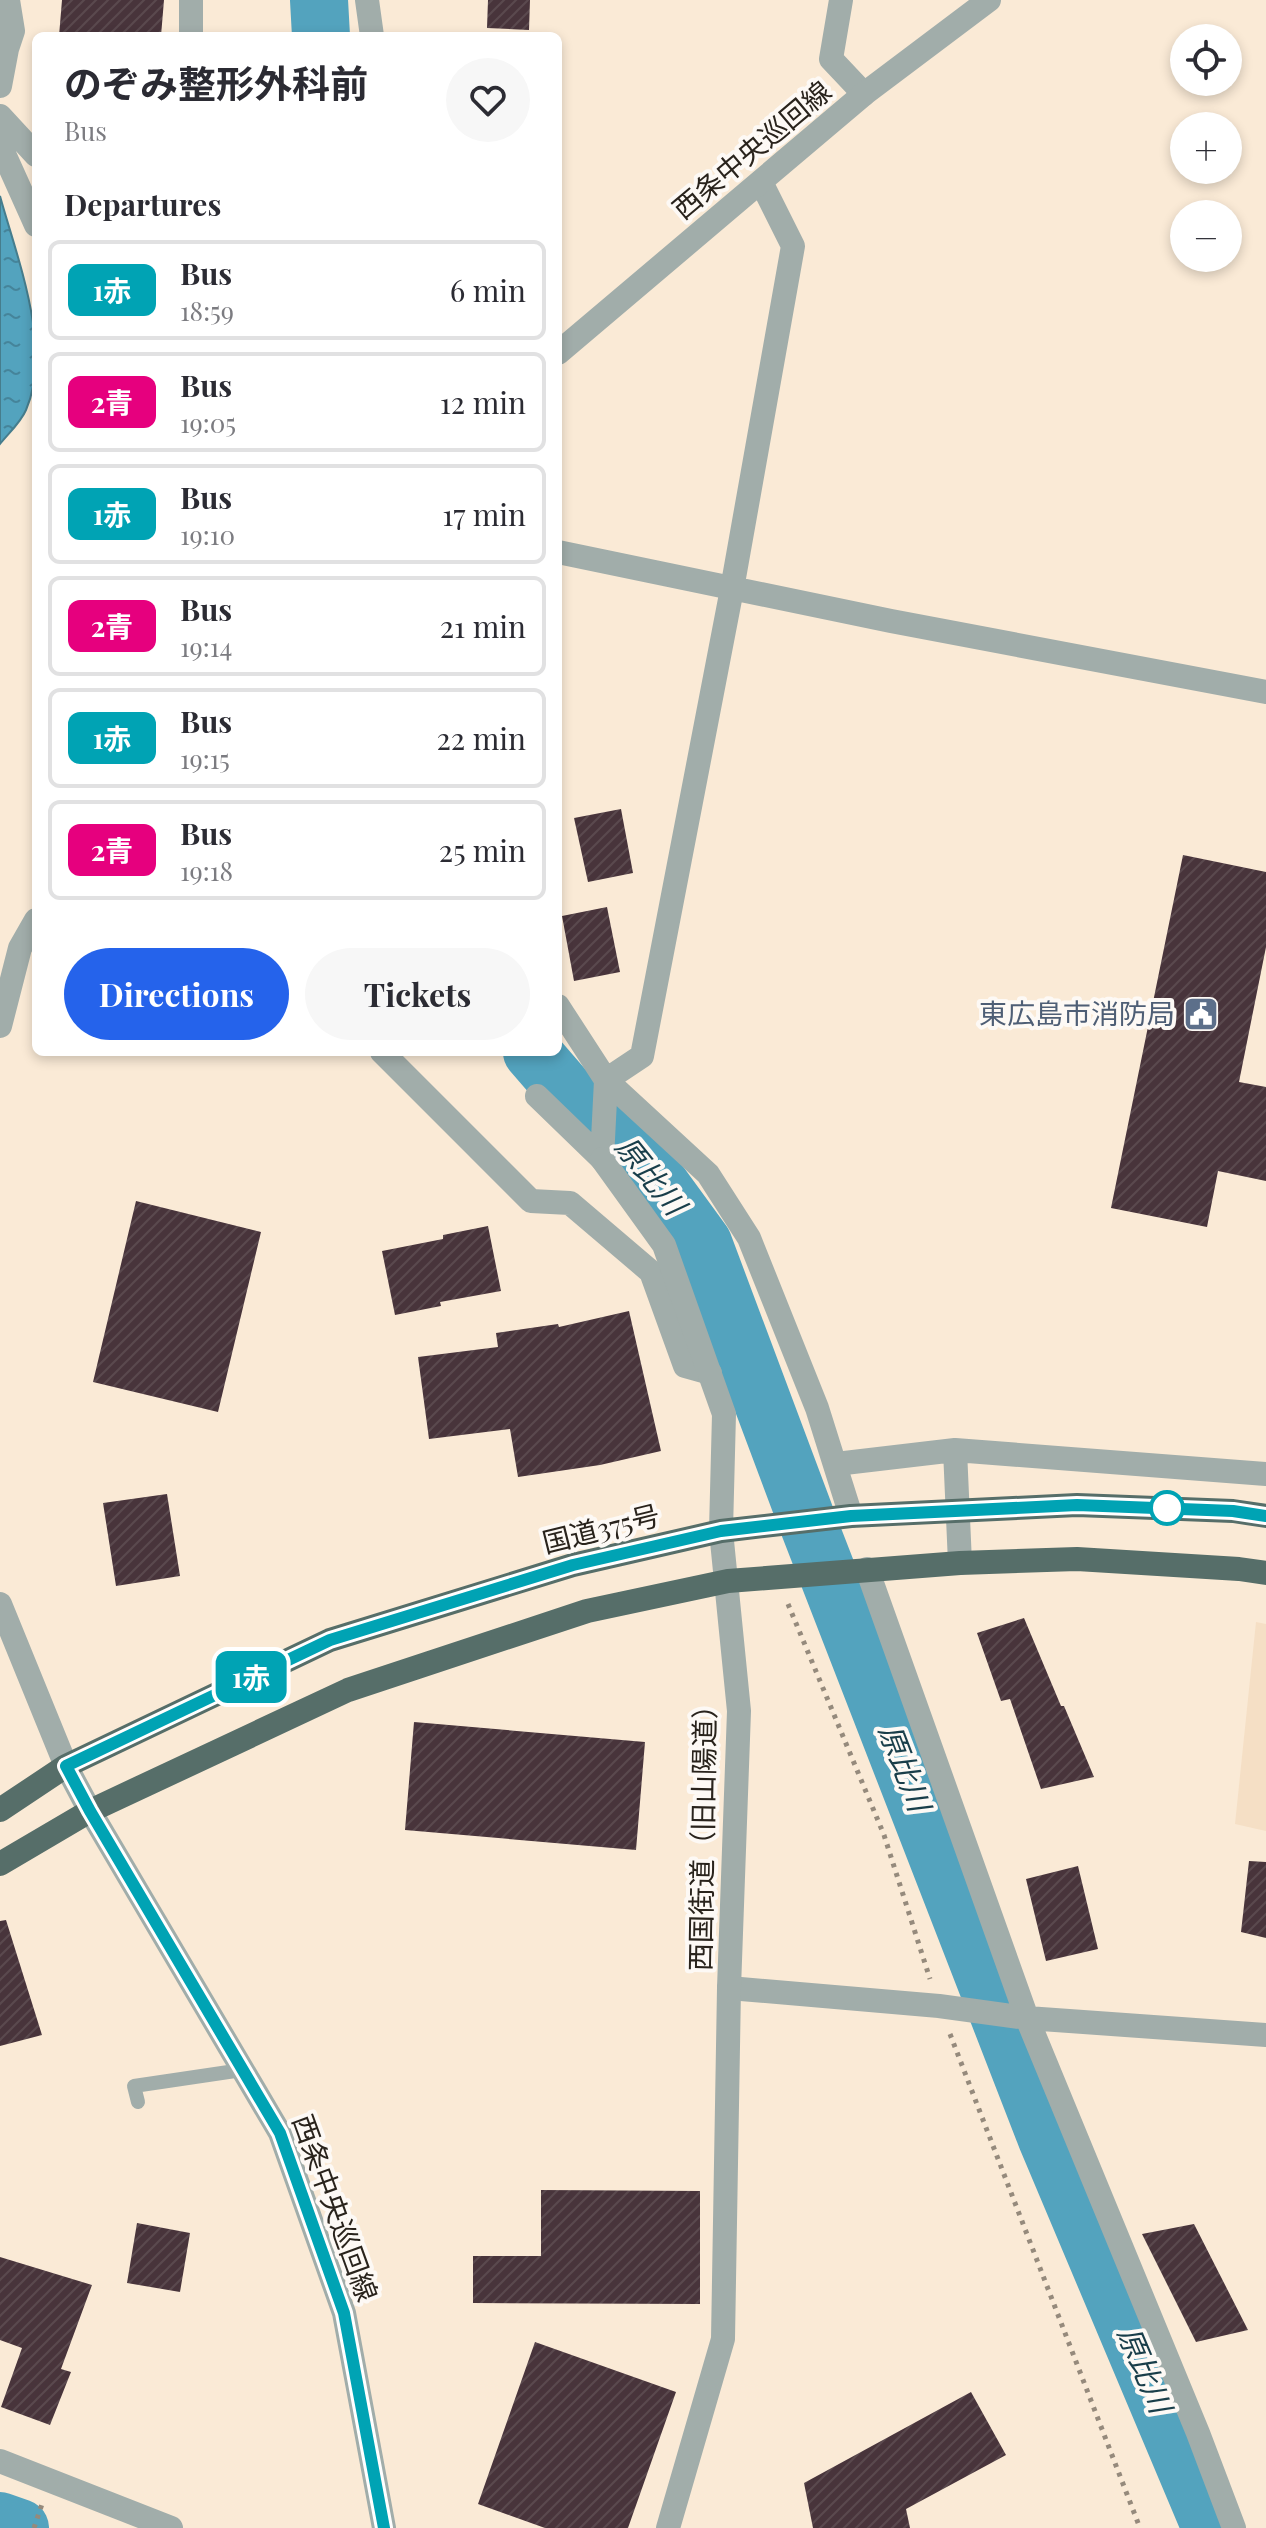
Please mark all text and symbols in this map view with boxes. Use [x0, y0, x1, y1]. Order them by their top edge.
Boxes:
map controls [1170, 24, 1242, 272]
button: locate [1170, 24, 1242, 96]
text: のぞみ整形外科前 [64, 57, 368, 108]
button: heart [446, 58, 530, 142]
street label: 西条中央巡回線 [664, 72, 838, 226]
button: + [1170, 112, 1242, 184]
text: Bus [64, 113, 107, 148]
text: Departures [64, 184, 221, 224]
button: − [1170, 200, 1242, 272]
text: Bus [180, 253, 232, 293]
text: 6 min [450, 270, 526, 310]
text: 1赤 [93, 271, 131, 308]
text: 18:59 [180, 293, 234, 328]
text: Bus [180, 365, 232, 405]
text: 12 min [440, 382, 526, 422]
text: 2青 [91, 383, 133, 420]
text: 19:05 [180, 405, 236, 440]
text: Bus [180, 477, 232, 517]
text: 17 min [442, 494, 526, 534]
text: 1赤 [93, 495, 131, 532]
text: 19:10 [180, 517, 235, 552]
text: Bus [180, 589, 232, 629]
text: 21 min [440, 606, 526, 646]
text: 2青 [91, 607, 133, 644]
text: 19:14 [180, 629, 232, 664]
text: Bus [180, 701, 232, 741]
text: 22 min [436, 718, 526, 758]
text: 1赤 [93, 719, 131, 756]
text: 19:15 [180, 741, 230, 776]
text: Bus [180, 813, 232, 853]
text: 25 min [439, 830, 526, 870]
text: 2青 [91, 831, 133, 868]
text: 19:18 [180, 853, 233, 888]
button: Directions [64, 948, 289, 1040]
button: Tickets [305, 948, 530, 1040]
place label: 東広島市消防局 [979, 994, 1175, 1031]
public building icon: 東広島市消防局 [1182, 995, 1220, 1033]
water label: 原比川 [608, 1127, 697, 1225]
unlabelled marker [1150, 1491, 1184, 1525]
street label: 国道375号 [538, 1495, 663, 1560]
line badge: 1赤 [215, 1651, 287, 1703]
text: 1赤 [232, 1658, 270, 1695]
street label: 西国街道（旧山陽道） [681, 1691, 722, 1971]
water label: 原比川 [871, 1718, 942, 1819]
street label: 西条中央巡回線 [286, 2109, 387, 2306]
water label: 原比川 [1110, 2320, 1183, 2421]

